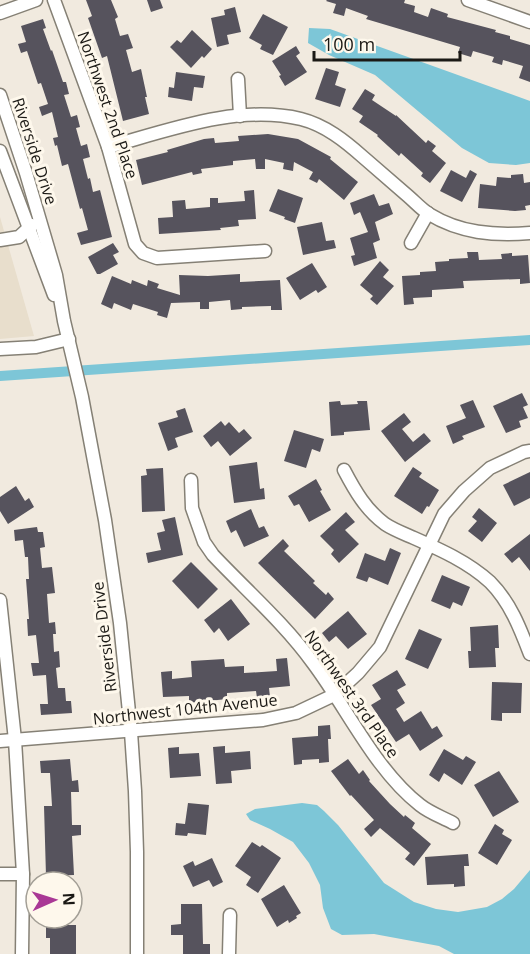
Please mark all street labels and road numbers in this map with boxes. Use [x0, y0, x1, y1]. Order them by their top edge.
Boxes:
street label: Northwest 2nd Place [72, 28, 144, 182]
street label: Riverside Drive [7, 95, 63, 207]
street label: Riverside Drive [86, 580, 122, 694]
street label: Northwest 3rd Place [300, 626, 404, 762]
street label: Northwest 104th Avenue [92, 688, 278, 730]

